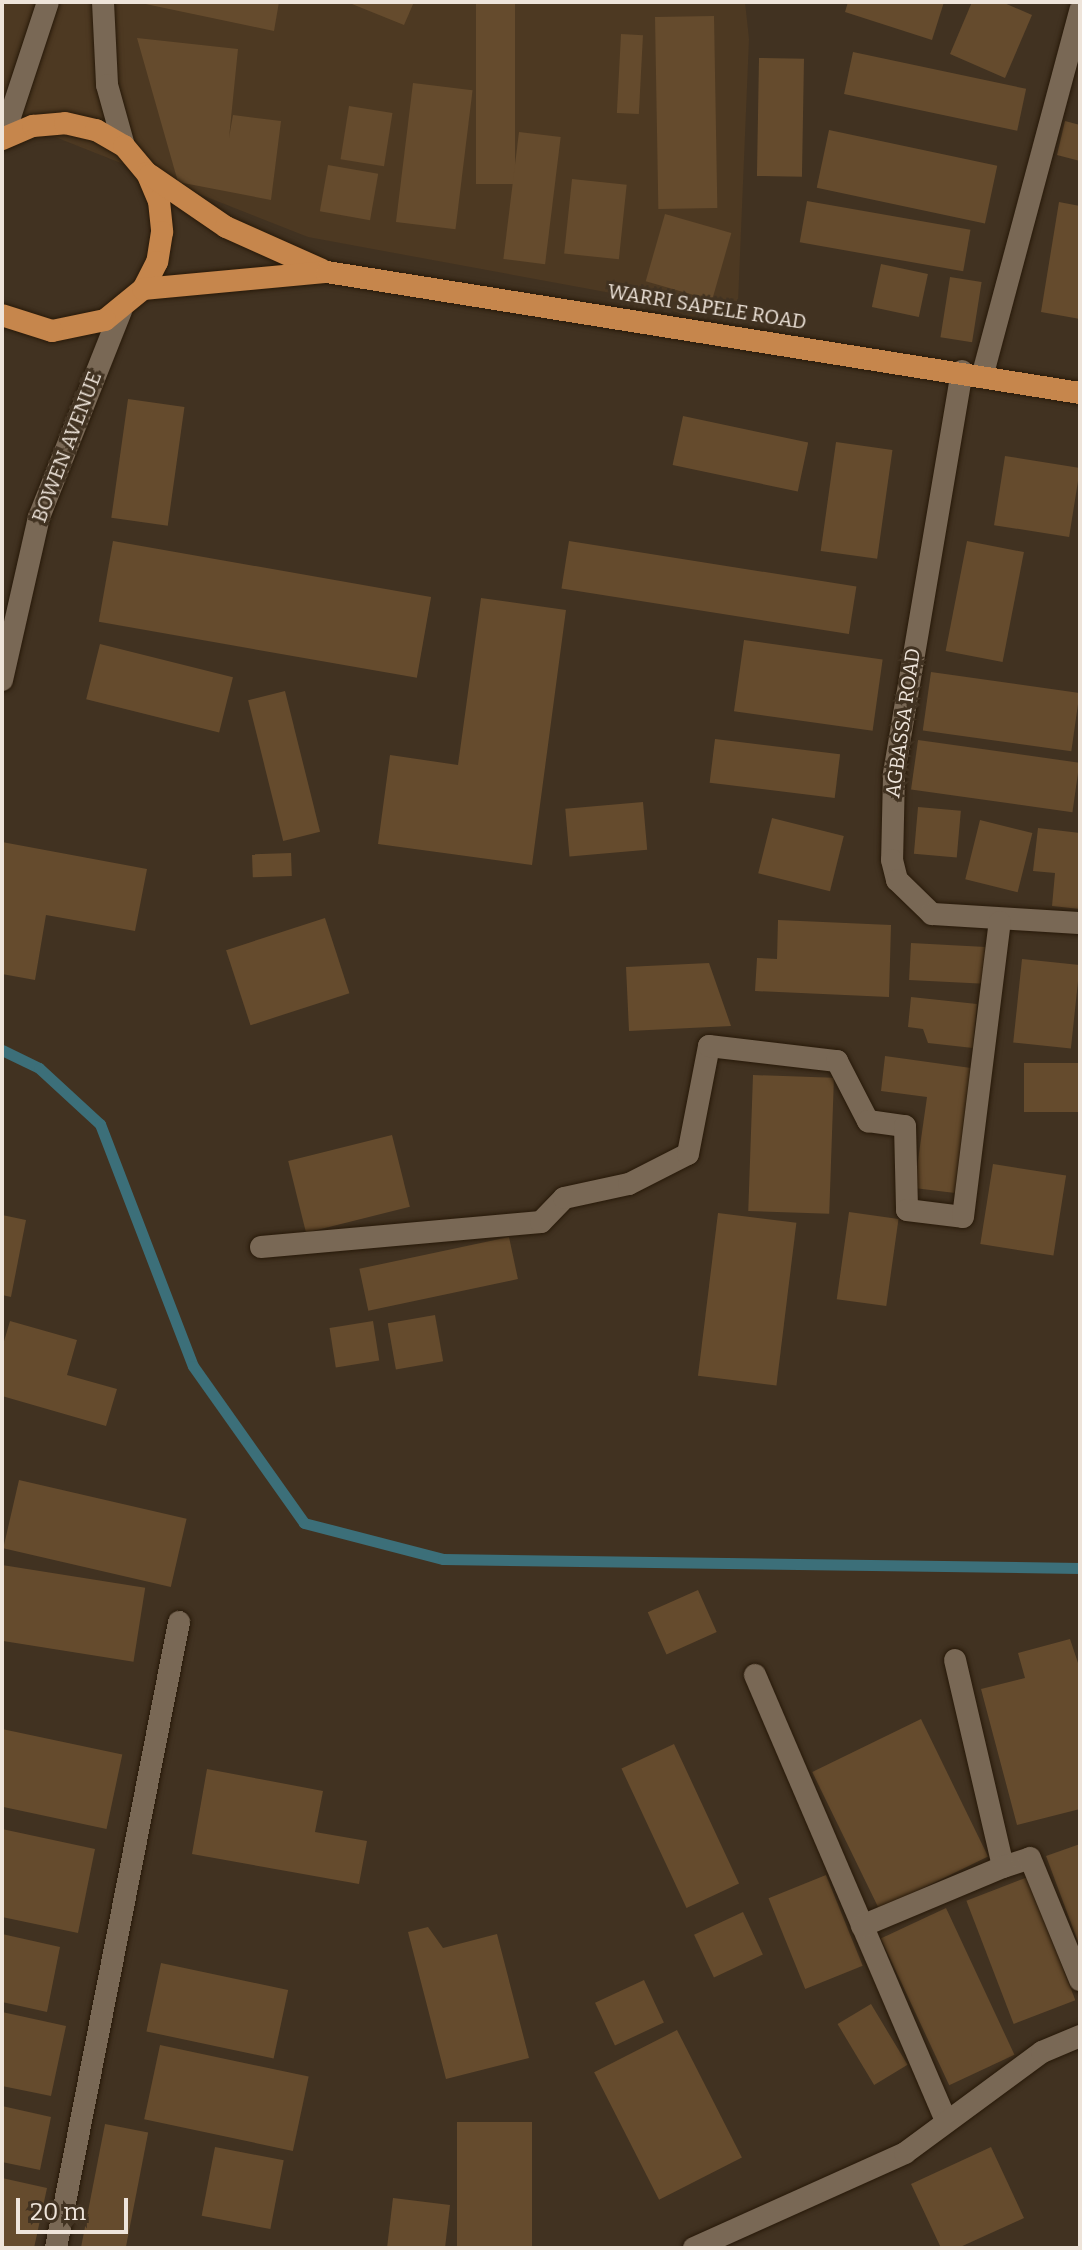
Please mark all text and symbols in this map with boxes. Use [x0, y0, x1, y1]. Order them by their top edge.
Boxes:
street label: WARRI SAPELE ROAD [606, 279, 808, 335]
street label: BOWEN AVENUE [27, 368, 107, 526]
street label: AGBASSA ROAD [881, 647, 925, 799]
scale bar [20, 2182, 132, 2232]
text: 20 m [30, 2198, 86, 2226]

